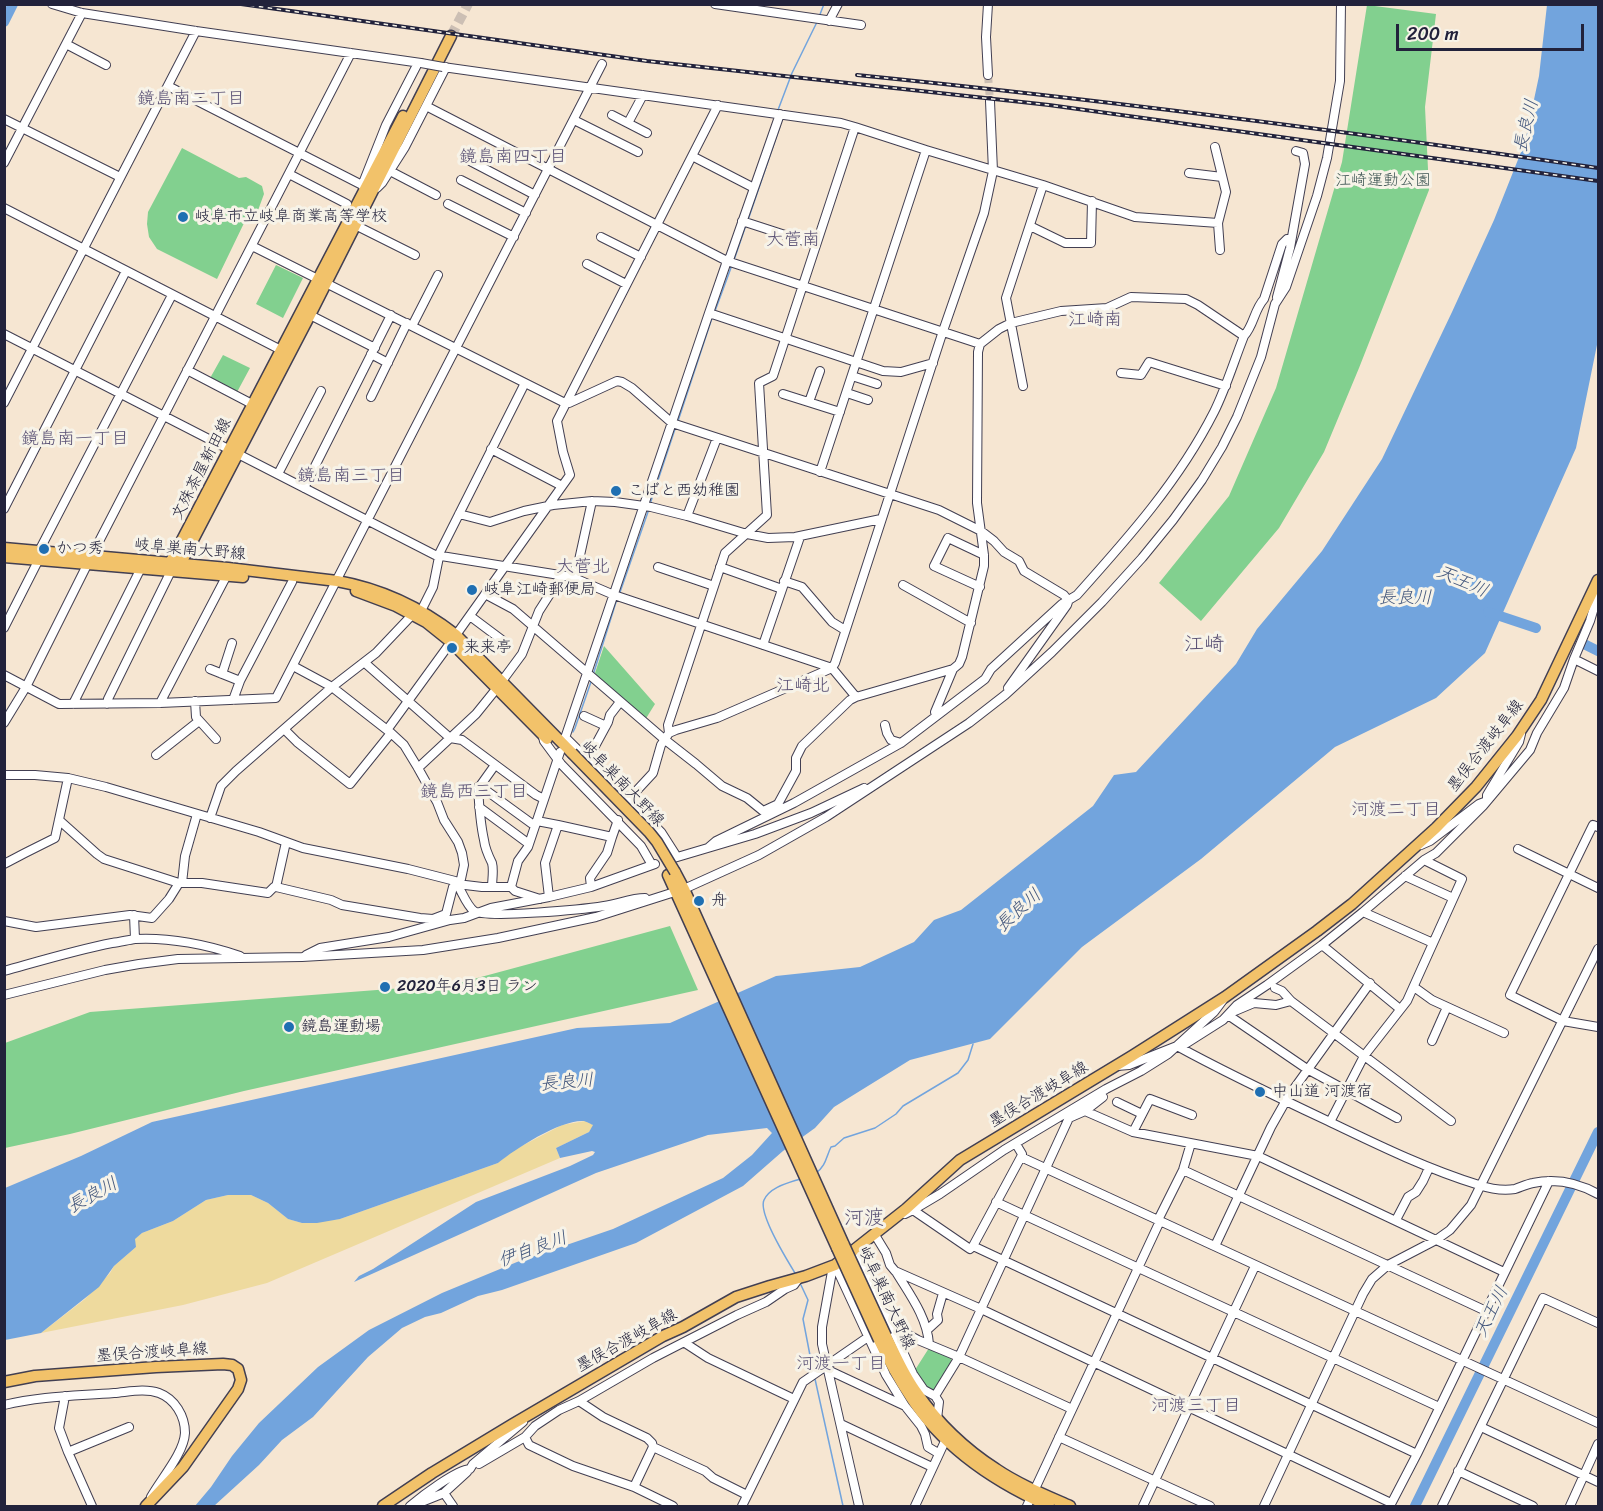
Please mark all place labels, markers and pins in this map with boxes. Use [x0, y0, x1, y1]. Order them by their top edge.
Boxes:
place label: 岐阜市立岐阜商業高等学校 [195, 207, 387, 227]
marker: 岐阜市立岐阜商業高等学校 [176, 210, 190, 224]
place label: こばと西幼稚園 [628, 481, 740, 501]
marker: こばと西幼稚園 [609, 484, 623, 498]
place label: かつ秀 [56, 539, 104, 559]
marker: かつ秀 [37, 542, 51, 556]
place label: 岐阜江崎郵便局 [484, 580, 596, 600]
marker: 岐阜江崎郵便局 [465, 583, 479, 597]
place label: 来来亭 [464, 638, 512, 658]
marker: 来来亭 [445, 641, 459, 655]
place label: 舟 [711, 891, 727, 911]
marker: 舟 [692, 894, 706, 908]
place label: 2020年6月3日 ラン [397, 977, 538, 997]
marker: 2020年6月3日 ラン [378, 980, 392, 994]
place label: 鏡島運動場 [301, 1017, 381, 1037]
marker: 鏡島運動場 [282, 1020, 296, 1034]
place label: 中山道 河渡宿 [1272, 1082, 1372, 1102]
marker: 中山道 河渡宿 [1253, 1085, 1267, 1099]

